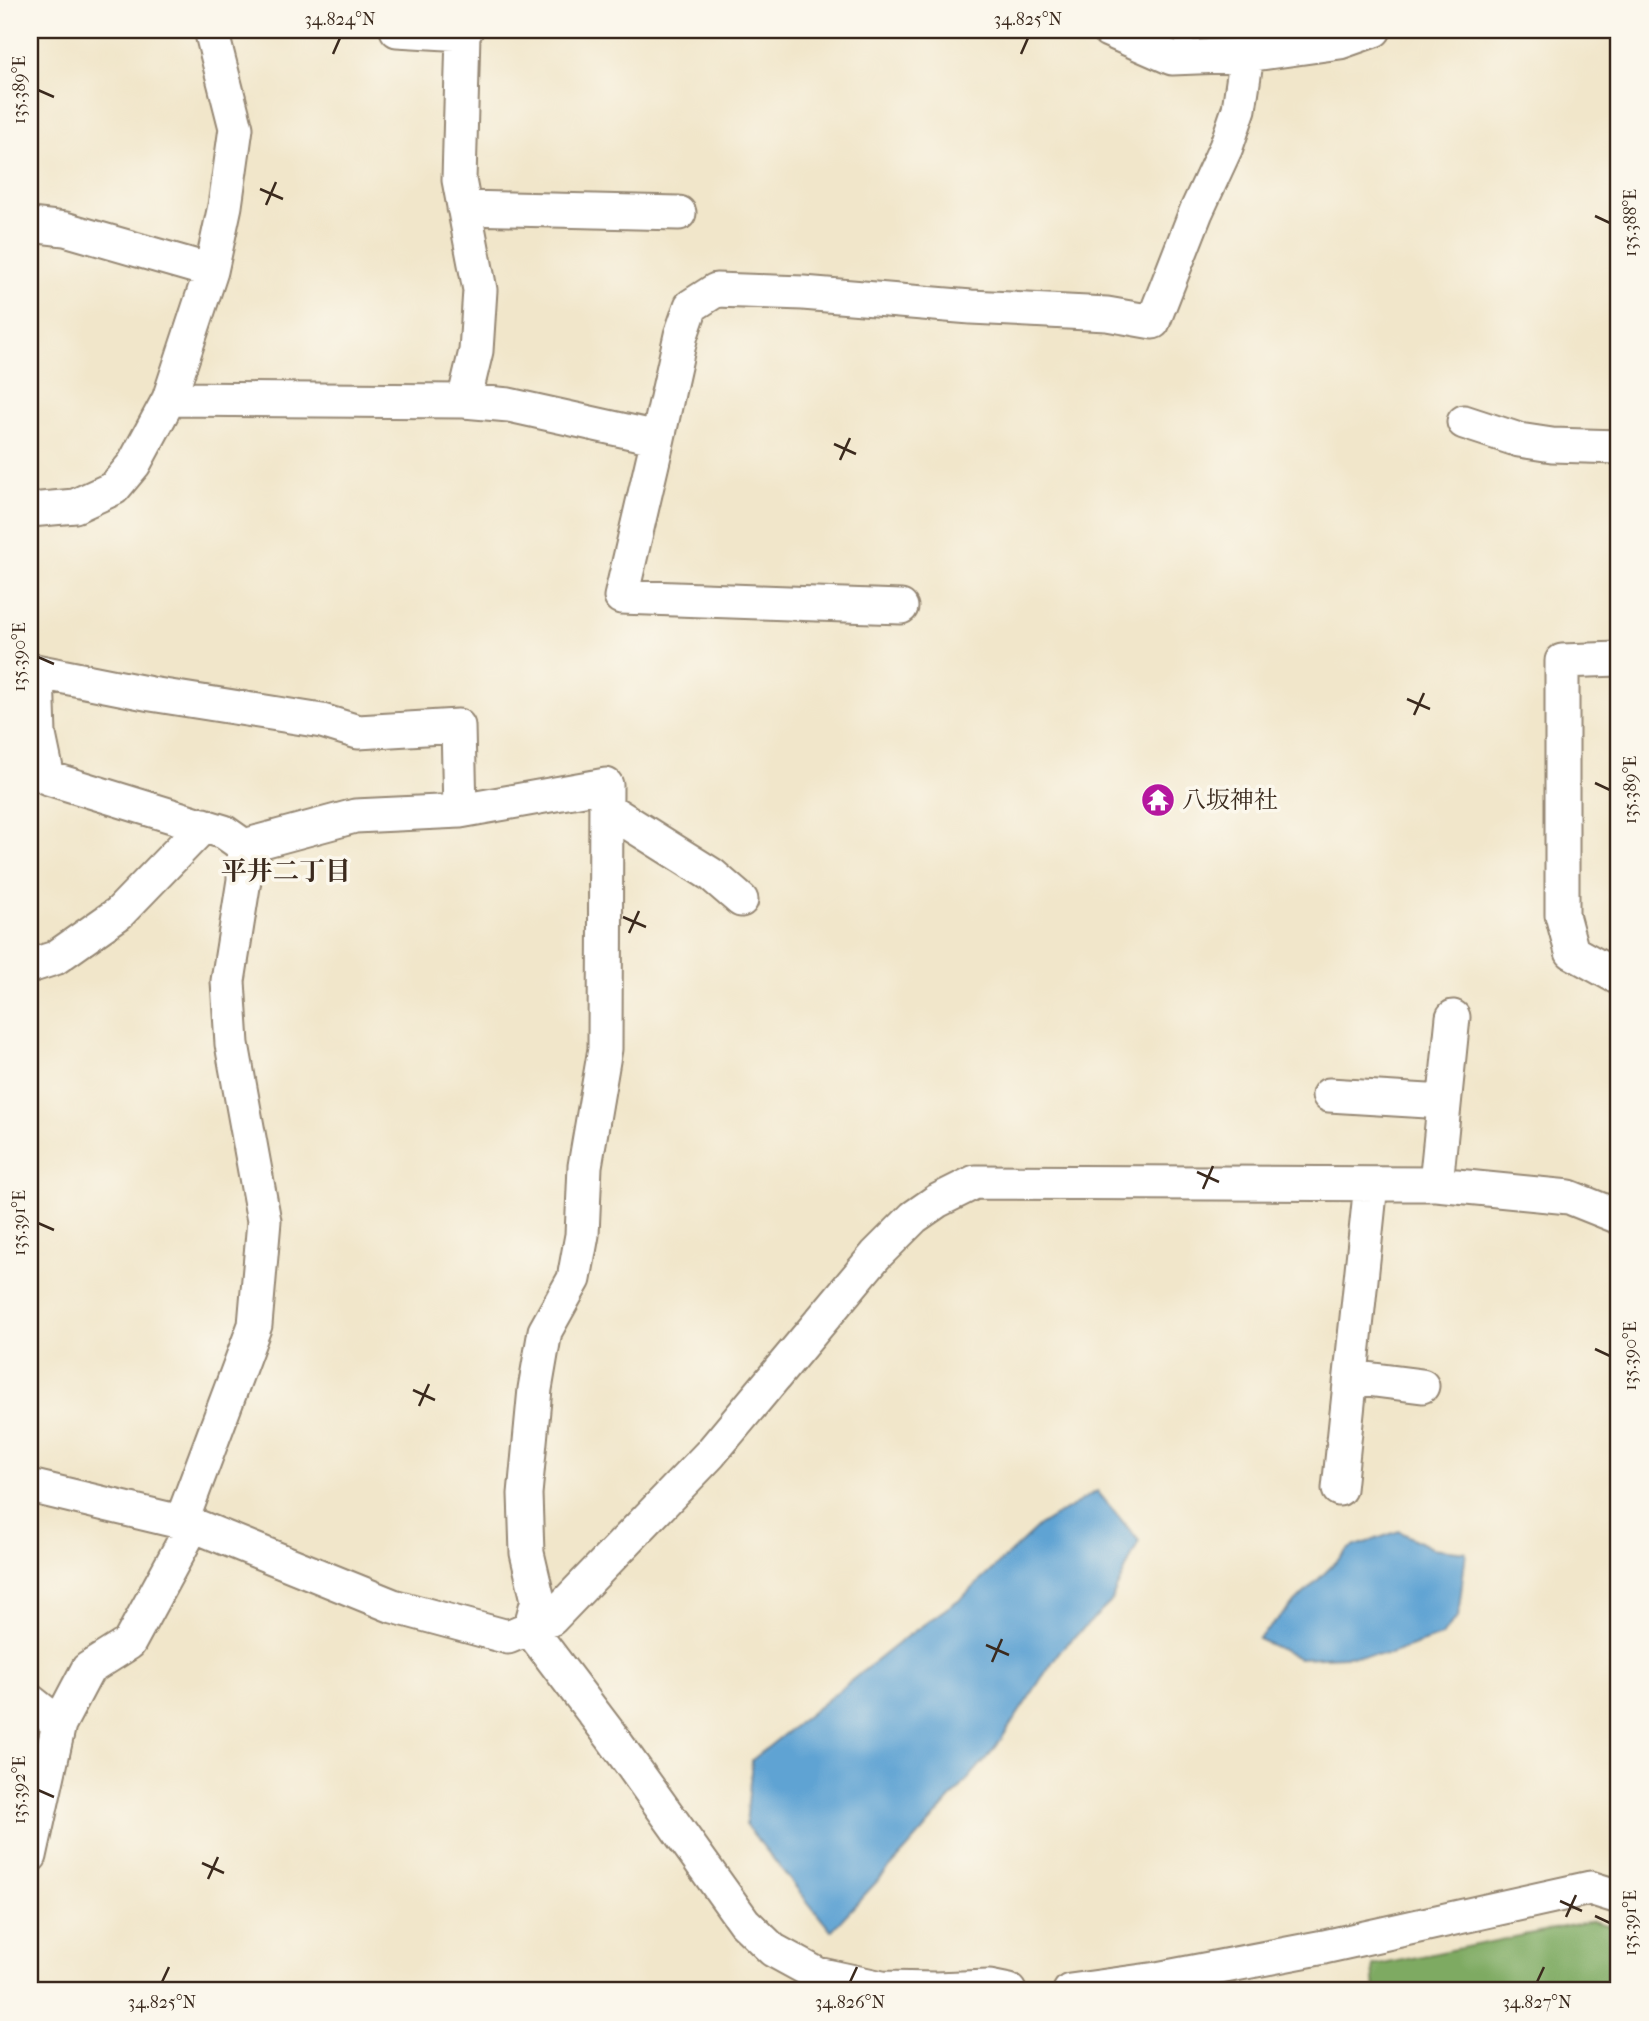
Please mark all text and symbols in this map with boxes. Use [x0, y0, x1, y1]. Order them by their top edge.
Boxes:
text: 34.824°N [304, 9, 376, 30]
text: 34.825°N [994, 9, 1062, 30]
text: 135.389°E [9, 56, 30, 124]
text: 135.388°E [1620, 189, 1641, 257]
text: 135.390°E [9, 622, 30, 692]
text: 135.389°E [1620, 756, 1641, 824]
temple icon: 八坂神社 [1139, 781, 1177, 819]
place label: 八坂神社 [1182, 786, 1278, 814]
district label: 平井二丁目 [221, 856, 351, 887]
text: 135.391°E [9, 1190, 30, 1256]
text: 135.390°E [1620, 1321, 1641, 1391]
text: 135.392°E [9, 1756, 30, 1824]
text: 135.391°E [1620, 1890, 1641, 1956]
text: 34.825°N [128, 1992, 196, 2013]
text: 34.826°N [815, 1992, 885, 2013]
text: 34.827°N [1502, 1992, 1572, 2013]

